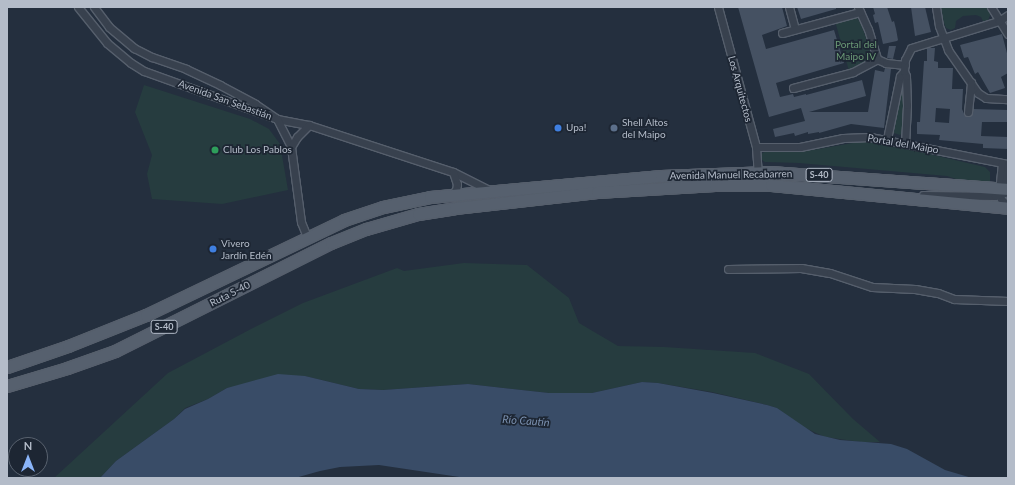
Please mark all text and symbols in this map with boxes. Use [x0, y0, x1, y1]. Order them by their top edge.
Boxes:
park label: Portal del Maipo IV [835, 38, 877, 62]
street label: Los Arquitectos [725, 54, 755, 124]
street label: Avenida San Sebastián [177, 78, 273, 122]
place label: Shell Altos del Maipo [622, 116, 668, 140]
place label: Upa! [566, 122, 586, 134]
marker: Upa! [553, 123, 563, 133]
marker: Shell Altos del Maipo [609, 123, 619, 133]
street label: Portal del Maipo [866, 132, 940, 156]
place label: Club Los Pablos [223, 144, 292, 156]
marker: Club Los Pablos [210, 145, 220, 155]
street label: Avenida Manuel Recabarren [670, 168, 792, 182]
road number: S-40 [805, 168, 833, 182]
place label: Vivero Jardín Edén [221, 237, 272, 260]
marker: Vivero Jardín Edén [208, 244, 218, 254]
street label: Ruta S-40 [208, 279, 252, 309]
road number: S-40 [150, 320, 178, 334]
water label: Río Cautín [502, 413, 550, 429]
north arrow [8, 437, 48, 477]
text: N [24, 439, 32, 452]

